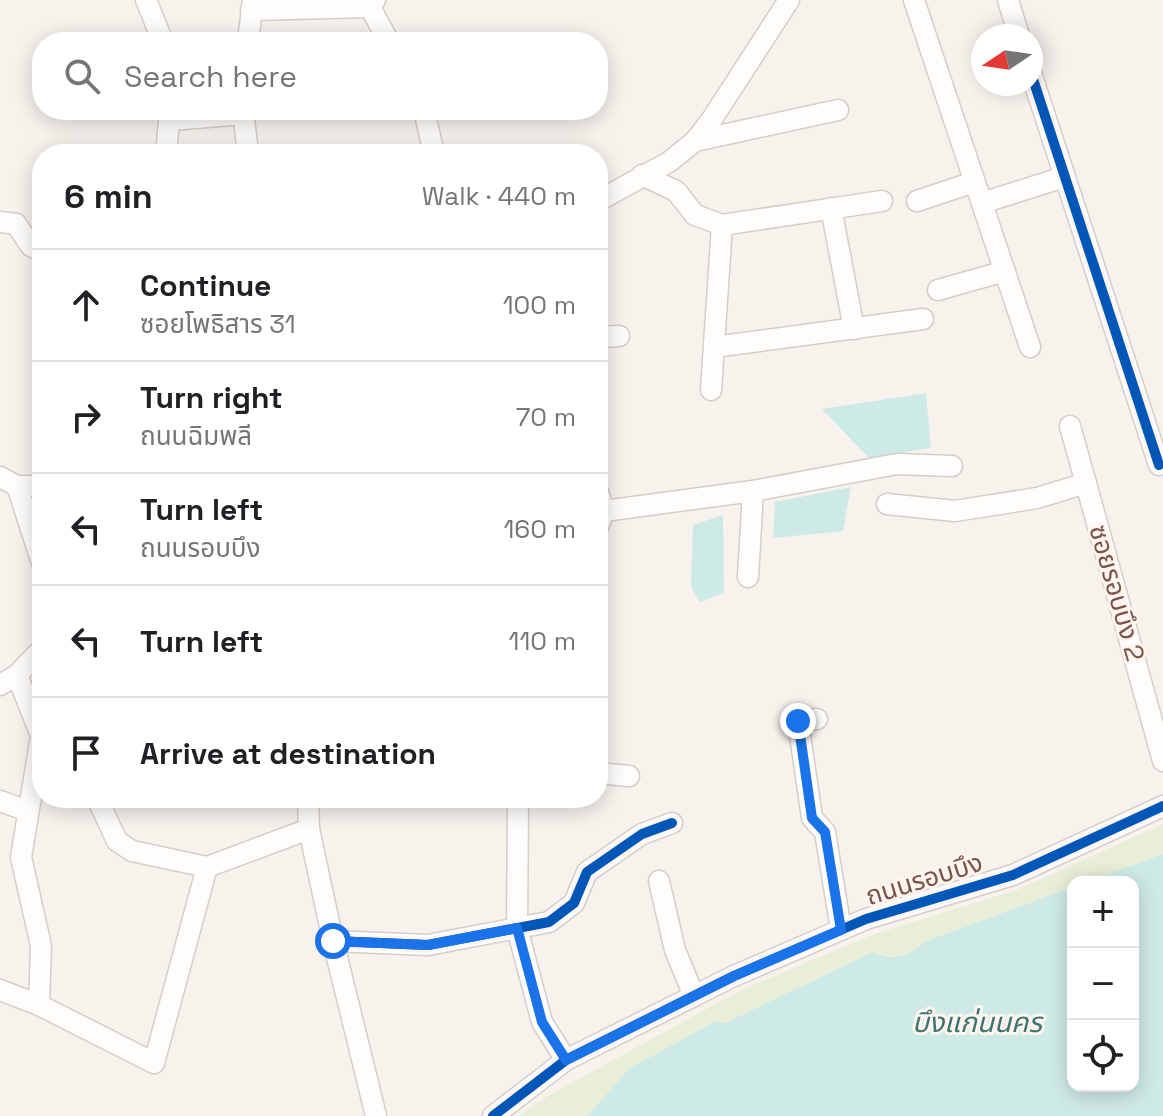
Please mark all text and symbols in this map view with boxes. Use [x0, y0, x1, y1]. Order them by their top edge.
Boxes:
north arrow [971, 24, 1043, 96]
search box [32, 32, 608, 120]
icon: search [60, 54, 104, 98]
text: Search here [124, 57, 297, 96]
text: 6 min [64, 175, 153, 218]
text: Walk · 440 m [422, 179, 576, 213]
text: Continue [140, 266, 271, 305]
icon: ahead [64, 283, 108, 327]
text: 100 m [503, 288, 576, 322]
text: ซอยโพธิสาร 31 [140, 307, 296, 341]
text: Turn right [140, 378, 283, 417]
icon: right [64, 395, 108, 439]
text: 70 m [516, 400, 576, 434]
text: ถนนฉิมพลี [140, 419, 252, 453]
text: Turn left [140, 490, 263, 529]
icon: left [64, 507, 108, 551]
text: 160 m [504, 512, 576, 546]
street label: ซอยรอบบึง 2 [1081, 521, 1153, 665]
text: ถนนรอบบึง [140, 531, 261, 565]
icon: left [64, 619, 108, 663]
text: Turn left [140, 622, 263, 661]
text: 110 m [509, 624, 576, 658]
route end [780, 703, 816, 739]
icon: arrive [64, 731, 108, 775]
text: Arrive at destination [140, 734, 436, 773]
street label: ถนนรอบบึง [861, 845, 987, 913]
map controls [1067, 876, 1139, 1092]
button: + [1067, 876, 1139, 948]
route start [315, 923, 351, 959]
button: − [1067, 948, 1139, 1020]
water label: บึงแก่นนคร [912, 1004, 1044, 1040]
button: locate [1067, 1020, 1139, 1092]

